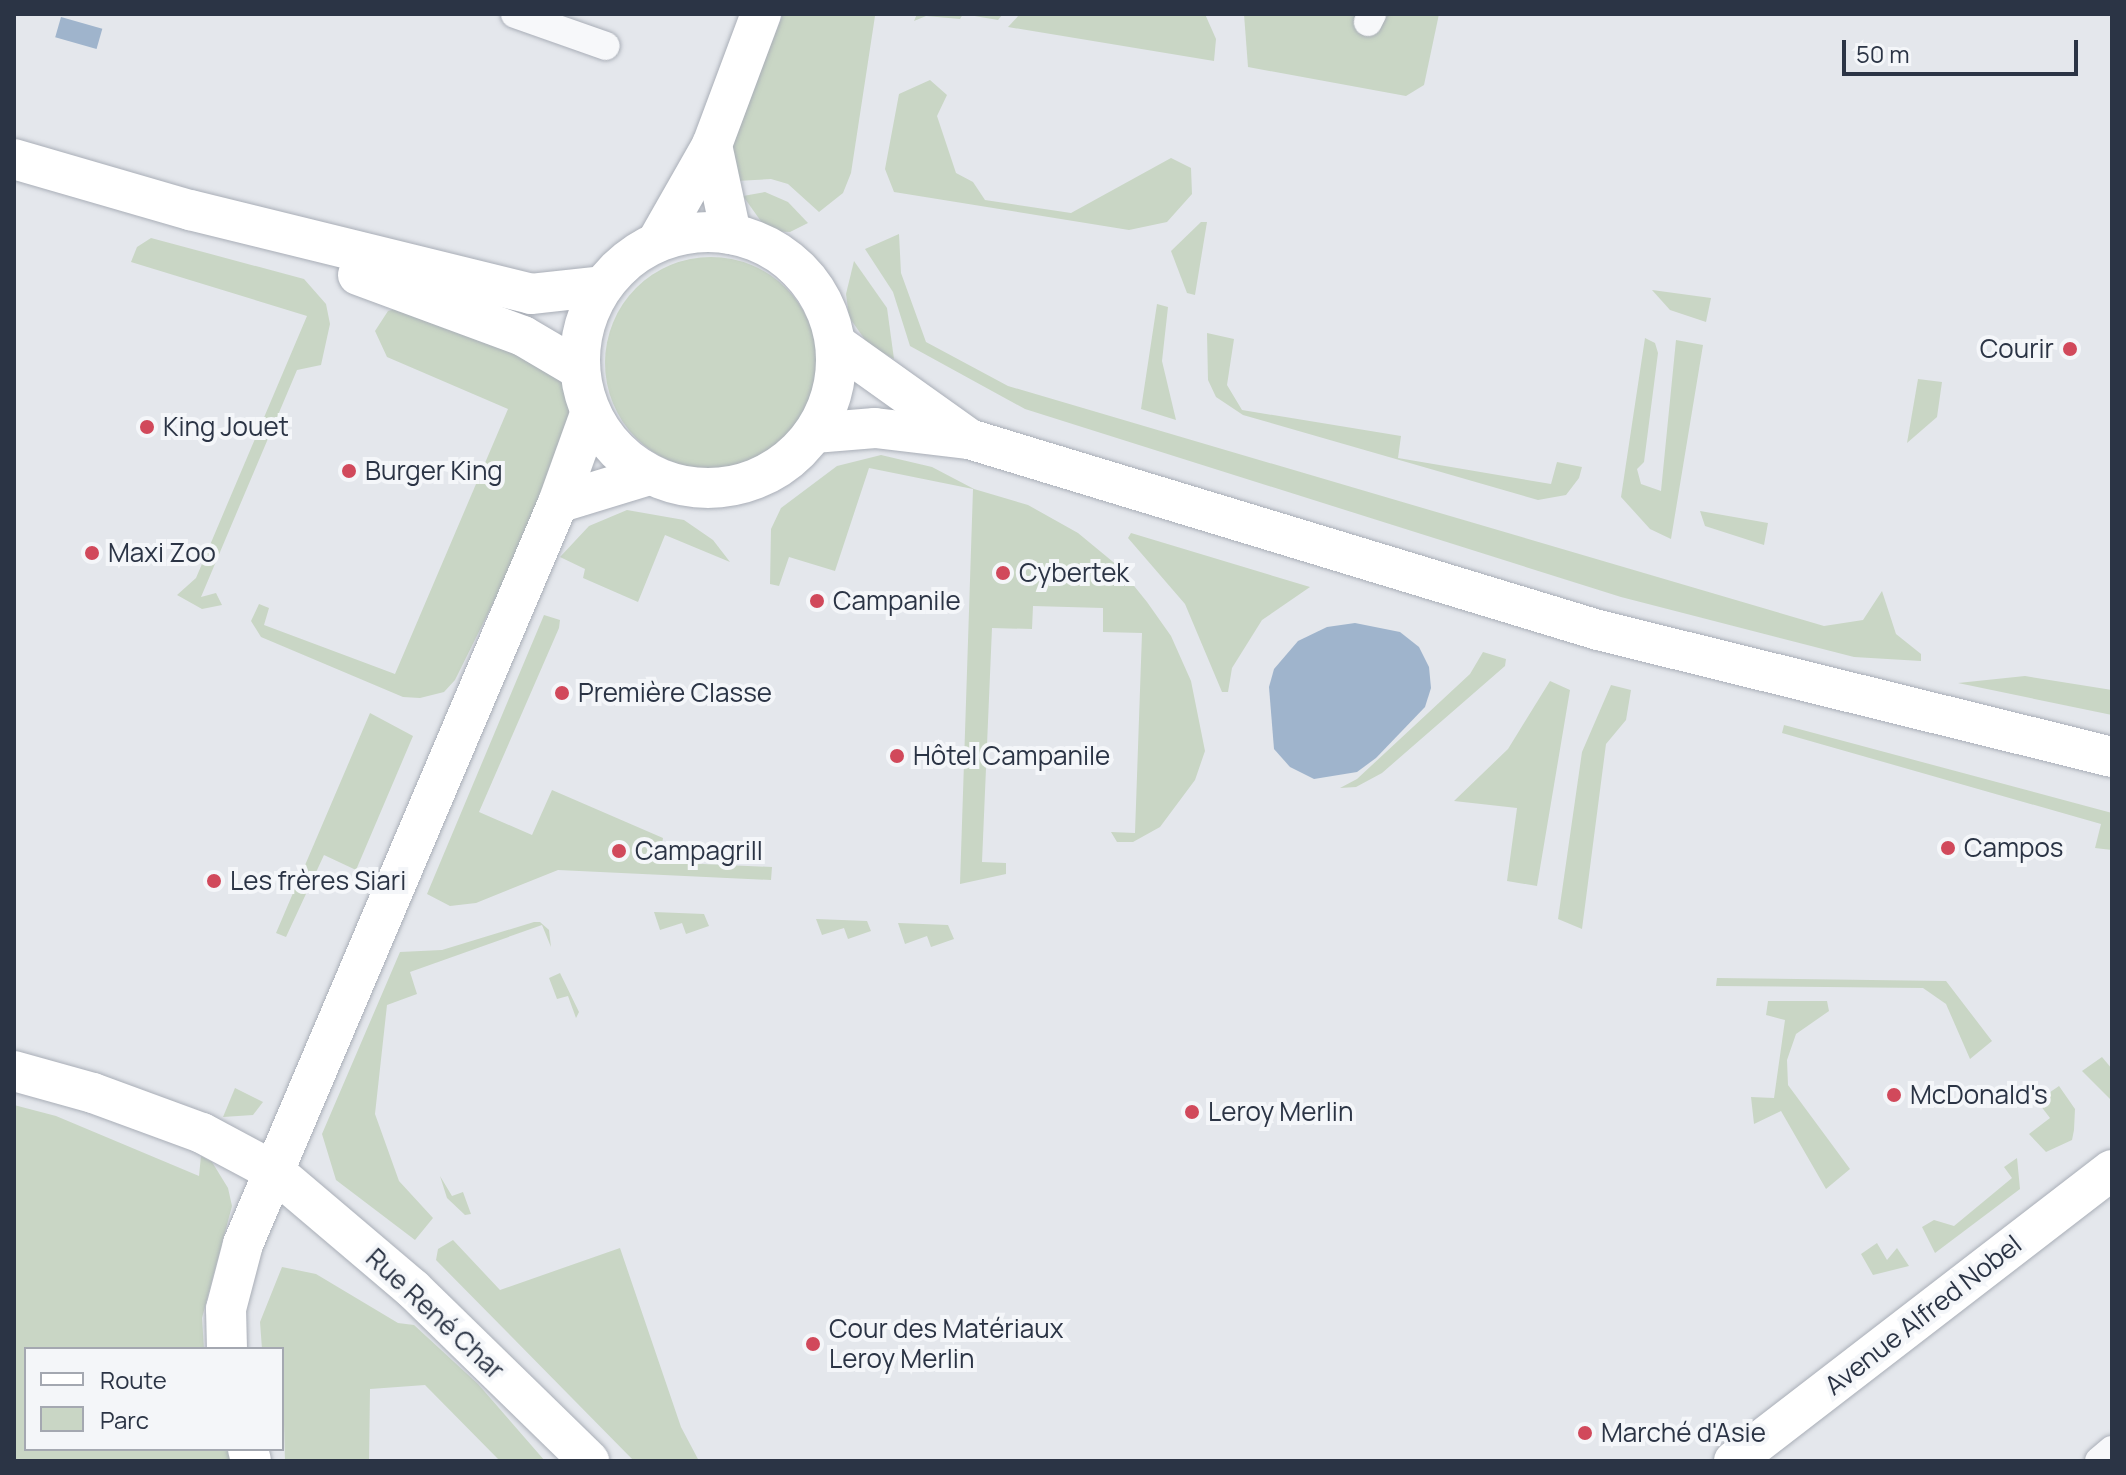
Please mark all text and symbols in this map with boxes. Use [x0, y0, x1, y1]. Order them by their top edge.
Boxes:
scale bar [1846, 24, 2082, 74]
text: 50 m [1856, 37, 1910, 70]
place label: Courir [1980, 333, 2054, 365]
marker: Courir [2061, 340, 2079, 358]
place label: King Jouet [163, 411, 289, 443]
marker: King Jouet [138, 418, 156, 436]
place label: Burger King [365, 455, 503, 487]
marker: Burger King [340, 462, 358, 480]
place label: Maxi Zoo [108, 537, 216, 569]
marker: Maxi Zoo [83, 544, 101, 562]
place label: Cybertek [1019, 557, 1129, 589]
marker: Cybertek [994, 564, 1012, 582]
place label: Campanile [833, 585, 961, 617]
marker: Campanile [808, 592, 826, 610]
place label: Première Classe [578, 677, 772, 709]
marker: Première Classe [553, 684, 571, 702]
place label: Hôtel Campanile [913, 740, 1110, 772]
marker: Hôtel Campanile [888, 747, 906, 765]
place label: Campos [1964, 832, 2063, 864]
place label: Campagrill [635, 835, 763, 867]
marker: Campos [1939, 839, 1957, 857]
marker: Campagrill [610, 842, 628, 860]
place label: Les frères Siari [230, 865, 406, 897]
marker: Les frères Siari [205, 872, 223, 890]
place label: McDonald's [1910, 1079, 2048, 1111]
marker: McDonald's [1885, 1086, 1903, 1104]
place label: Leroy Merlin [1208, 1096, 1353, 1128]
marker: Leroy Merlin [1183, 1103, 1201, 1121]
street label: Avenue Alfred Nobel [1819, 1229, 2027, 1401]
street label: Rue René Char [360, 1242, 510, 1386]
place label: Cour des Matériaux Leroy Merlin [829, 1313, 1063, 1374]
marker: Cour des Matériaux Leroy Merlin [804, 1335, 822, 1353]
legend [24, 1347, 284, 1451]
text: Route [100, 1363, 167, 1396]
text: Parc [100, 1403, 149, 1436]
place label: Marché d'Asie [1601, 1417, 1766, 1449]
marker: Marché d'Asie [1576, 1424, 1594, 1442]

